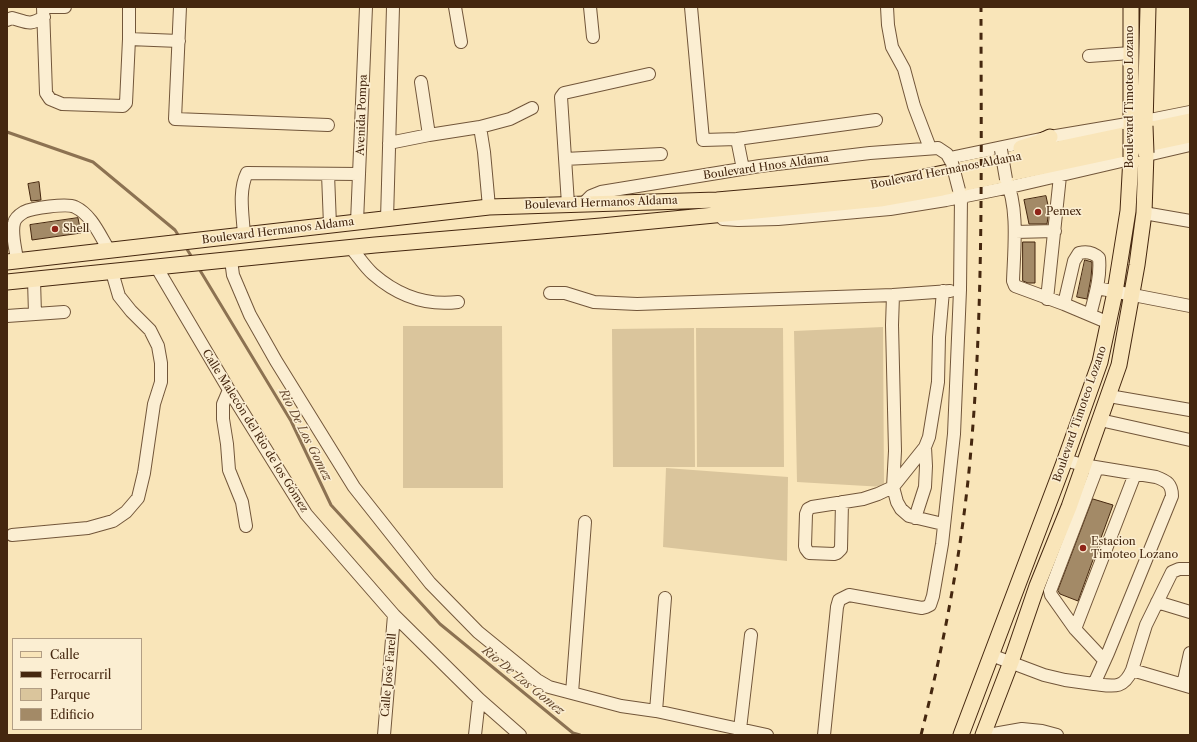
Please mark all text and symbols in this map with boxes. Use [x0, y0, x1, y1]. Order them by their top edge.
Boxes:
street label: Boulevard Timoteo Lozano [1123, 25, 1137, 169]
street label: Avenida Pompa [354, 74, 370, 156]
street label: Boulevard Hermanos Aldama [869, 150, 1023, 192]
street label: Boulevard Hnos Aldama [702, 152, 830, 182]
street label: Boulevard Hermanos Aldama [524, 194, 678, 212]
place label: Pemex [1046, 205, 1082, 219]
marker: Pemex [1033, 207, 1043, 217]
street label: Boulevard Hermanos Aldama [201, 215, 355, 247]
place label: Shell [63, 222, 89, 236]
marker: Shell [50, 224, 60, 234]
street label: Boulevard Timoteo Lozano [1050, 344, 1110, 484]
street label: Calle Malecón del Río de los Gómez [199, 347, 311, 515]
water label: Rio De Los Gomez [276, 387, 334, 483]
place label: Estacion Timoteo Lozano [1091, 535, 1178, 561]
marker: Estacion Timoteo Lozano [1078, 543, 1088, 553]
street label: Calle José Farell [379, 633, 399, 717]
legend [12, 638, 142, 730]
water label: Rio De Los Gomez [479, 644, 567, 718]
text: Calle [50, 647, 79, 662]
text: Ferrocarril [50, 667, 111, 682]
text: Parque [50, 687, 90, 702]
text: Edificio [50, 707, 94, 722]

